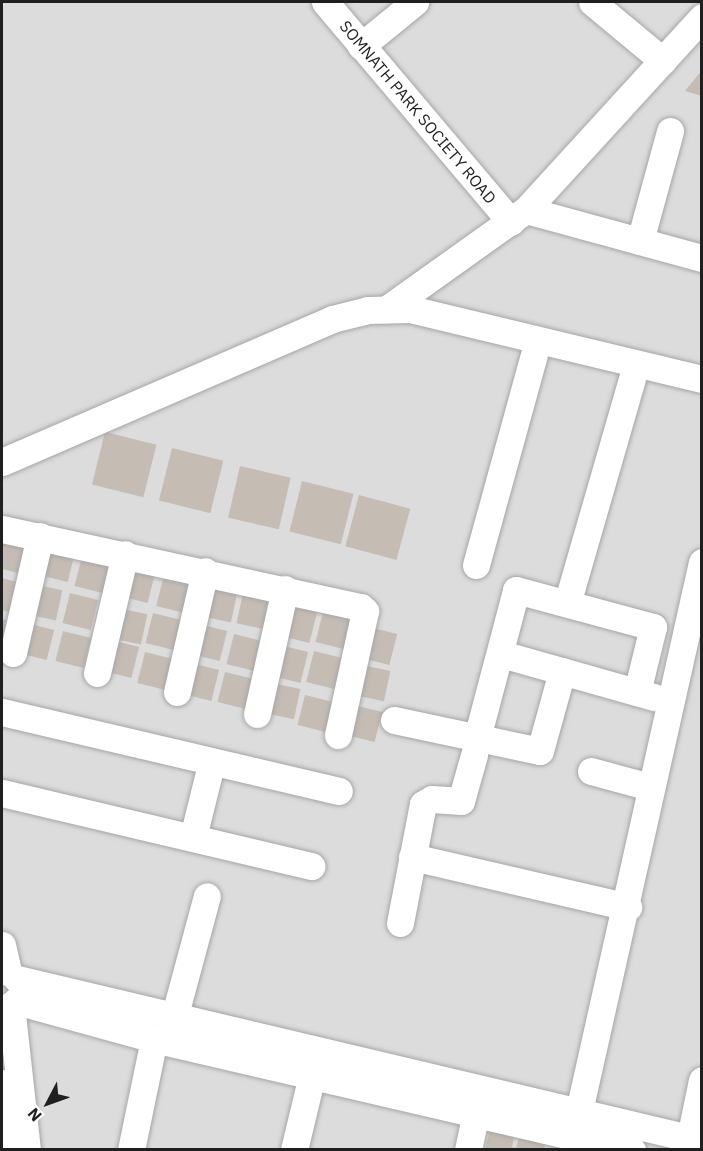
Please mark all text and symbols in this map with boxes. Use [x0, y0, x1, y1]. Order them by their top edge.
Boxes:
street label: SOMNATH PARK SOCIETY ROAD [336, 17, 500, 207]
north arrow [18, 1073, 78, 1133]
text: N [23, 1104, 46, 1126]

